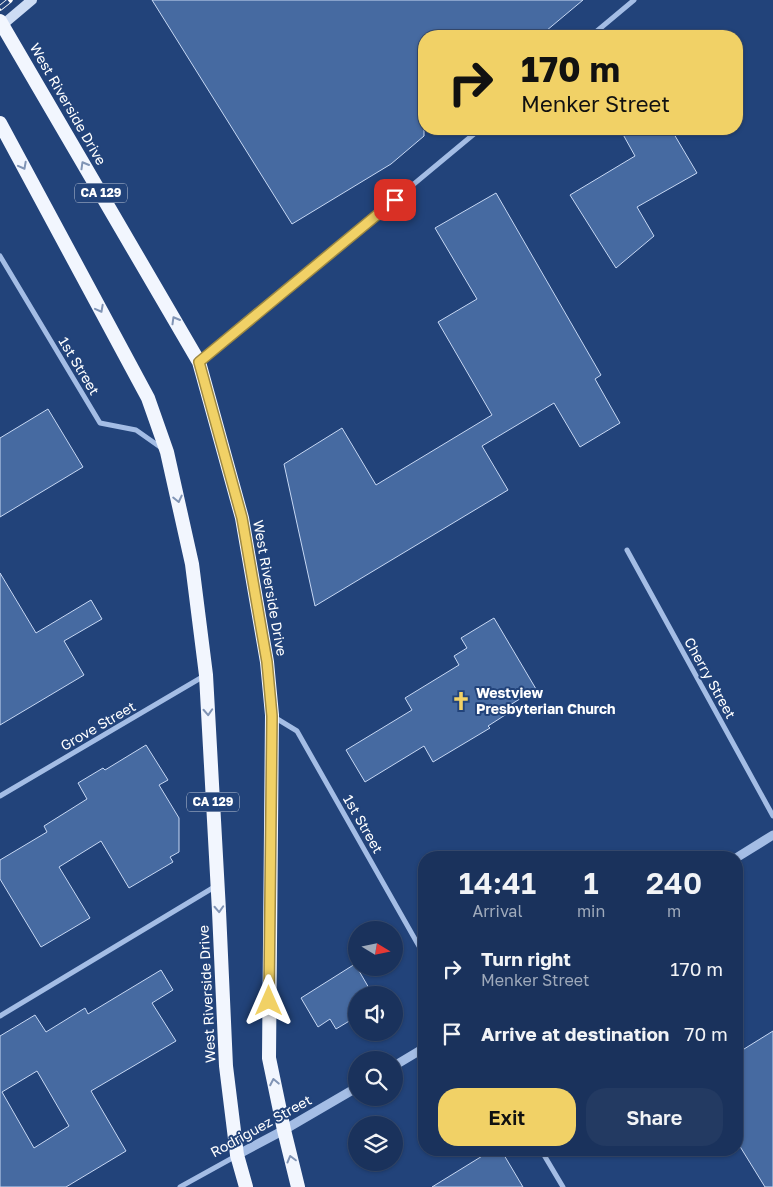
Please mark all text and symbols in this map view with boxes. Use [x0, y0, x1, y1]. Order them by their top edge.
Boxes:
street label: West Riverside Drive [27, 40, 110, 168]
text: 170 m [521, 48, 620, 90]
icon: right [438, 50, 503, 115]
text: Menker Street [521, 90, 670, 117]
one-way arrow [17, 160, 27, 169]
one-way arrow [81, 161, 91, 170]
pin [374, 179, 416, 221]
road number: CA 129 [75, 184, 127, 202]
icon: arrive [381, 186, 409, 214]
one-way arrow [94, 303, 104, 312]
one-way arrow [171, 317, 181, 326]
street label: 1st Street [55, 334, 103, 398]
one-way arrow [172, 495, 183, 504]
street label: West Riverside Drive [250, 518, 291, 657]
street label: Cherry Street [681, 634, 740, 721]
place label: Westview Presbyterian Church [476, 684, 616, 717]
church icon: Westview Presbyterian Church [450, 690, 472, 712]
street label: Grove Street [57, 697, 138, 754]
one-way arrow [203, 708, 214, 716]
street label: 1st Street [340, 791, 387, 856]
road number: CA 129 [187, 792, 239, 812]
text: 14:41 [459, 865, 536, 901]
text: 1 [584, 865, 599, 901]
text: 240 [646, 865, 702, 901]
text: Arrival [472, 901, 523, 921]
text: min [577, 901, 605, 921]
text: m [667, 901, 681, 921]
one-way arrow [214, 905, 225, 913]
north arrow [348, 921, 402, 976]
map controls [348, 921, 403, 1171]
street label: West Riverside Drive [194, 925, 219, 1063]
text: Turn right [481, 947, 571, 970]
icon: right [438, 955, 466, 983]
text: 170 m [670, 957, 723, 980]
text: Menker Street [481, 970, 589, 990]
position arrow [242, 974, 294, 1026]
button: sound [348, 986, 403, 1041]
icon: arrive [438, 1020, 466, 1048]
text: Arrive at destination [481, 1022, 669, 1045]
text: 70 m [684, 1022, 728, 1045]
button: search [348, 1051, 403, 1106]
one-way arrow [269, 1078, 280, 1087]
button: Exit [438, 1088, 576, 1146]
button: Share [586, 1088, 723, 1146]
street label: Rodriguez Street [207, 1091, 314, 1160]
button: layers [348, 1116, 403, 1171]
one-way arrow [286, 1154, 297, 1163]

